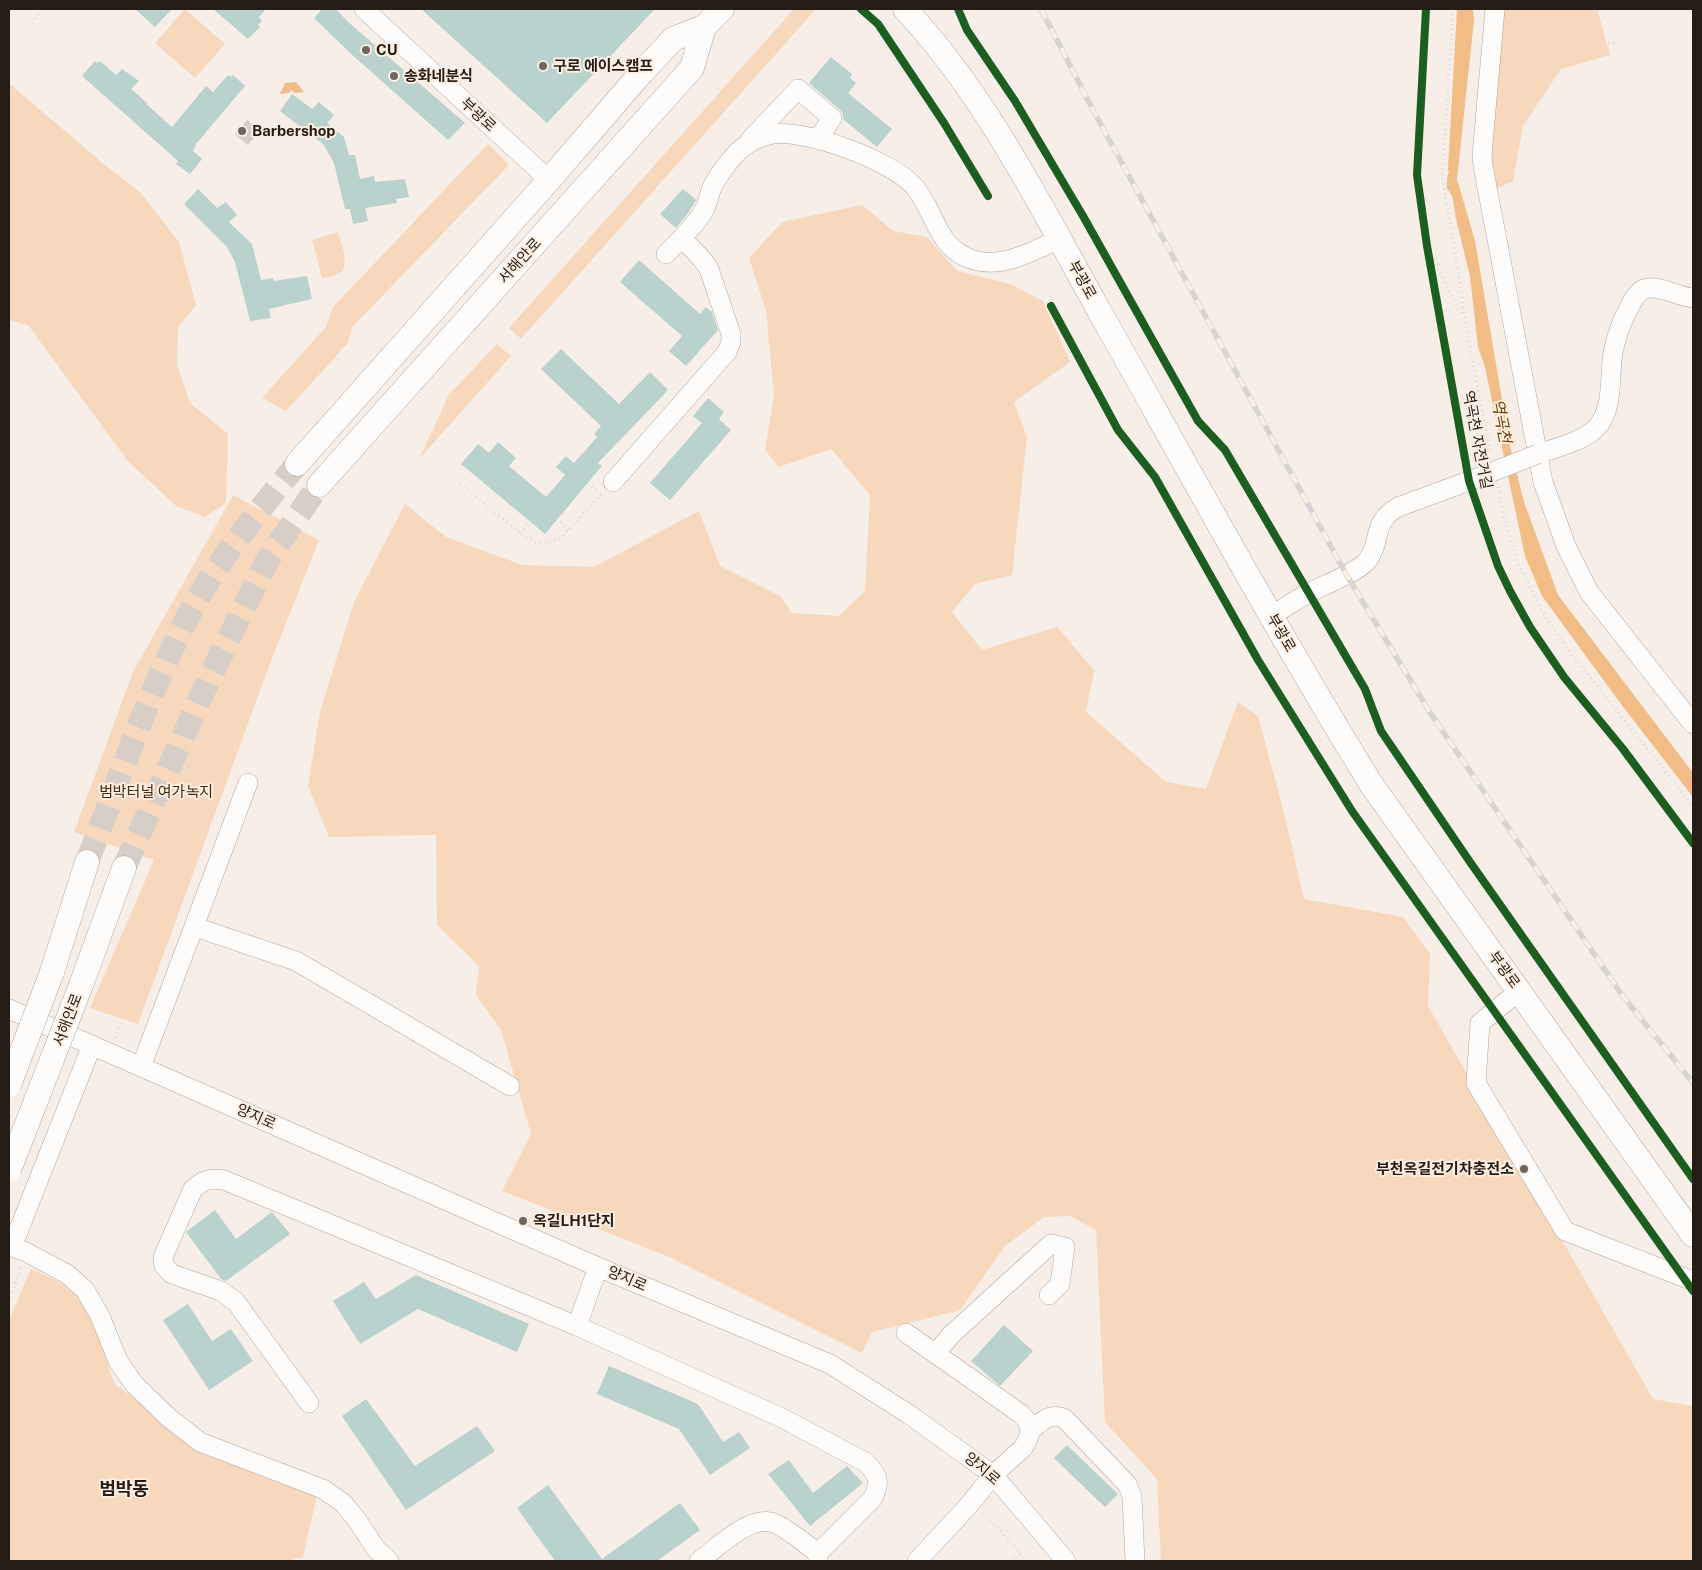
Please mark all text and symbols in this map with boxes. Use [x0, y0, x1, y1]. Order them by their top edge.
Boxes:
place label: CU [376, 41, 398, 59]
marker: CU [360, 44, 372, 56]
place label: 구로 에이스캠프 [553, 57, 653, 75]
marker: 구로 에이스캠프 [537, 60, 549, 72]
place label: 송화네분식 [404, 67, 473, 85]
marker: 송화네분식 [388, 70, 400, 82]
street label: 부광로 [457, 94, 499, 136]
place label: Barbershop [252, 122, 335, 140]
marker: Barbershop [236, 125, 248, 137]
street label: 서해안로 [495, 234, 545, 288]
street label: 부광로 [1064, 258, 1100, 302]
street label: 역곡천 자전거길 [1459, 389, 1495, 491]
water label: 역곡천 [1487, 397, 1515, 445]
street label: 부광로 [1263, 611, 1299, 655]
park label: 범박터널 여가녹지 [99, 783, 213, 801]
street label: 부광로 [1485, 948, 1523, 992]
street label: 서해안로 [50, 991, 86, 1049]
street label: 양지로 [233, 1100, 279, 1134]
place label: 부천옥길전기차충전소 [1376, 1160, 1514, 1178]
marker: 부천옥길전기차충전소 [1518, 1163, 1530, 1175]
place label: 옥길LH1단지 [533, 1212, 615, 1230]
marker: 옥길LH1단지 [517, 1215, 529, 1227]
street label: 양지로 [604, 1263, 650, 1295]
street label: 양지로 [960, 1449, 1004, 1489]
district label: 범박동 [99, 1478, 149, 1500]

